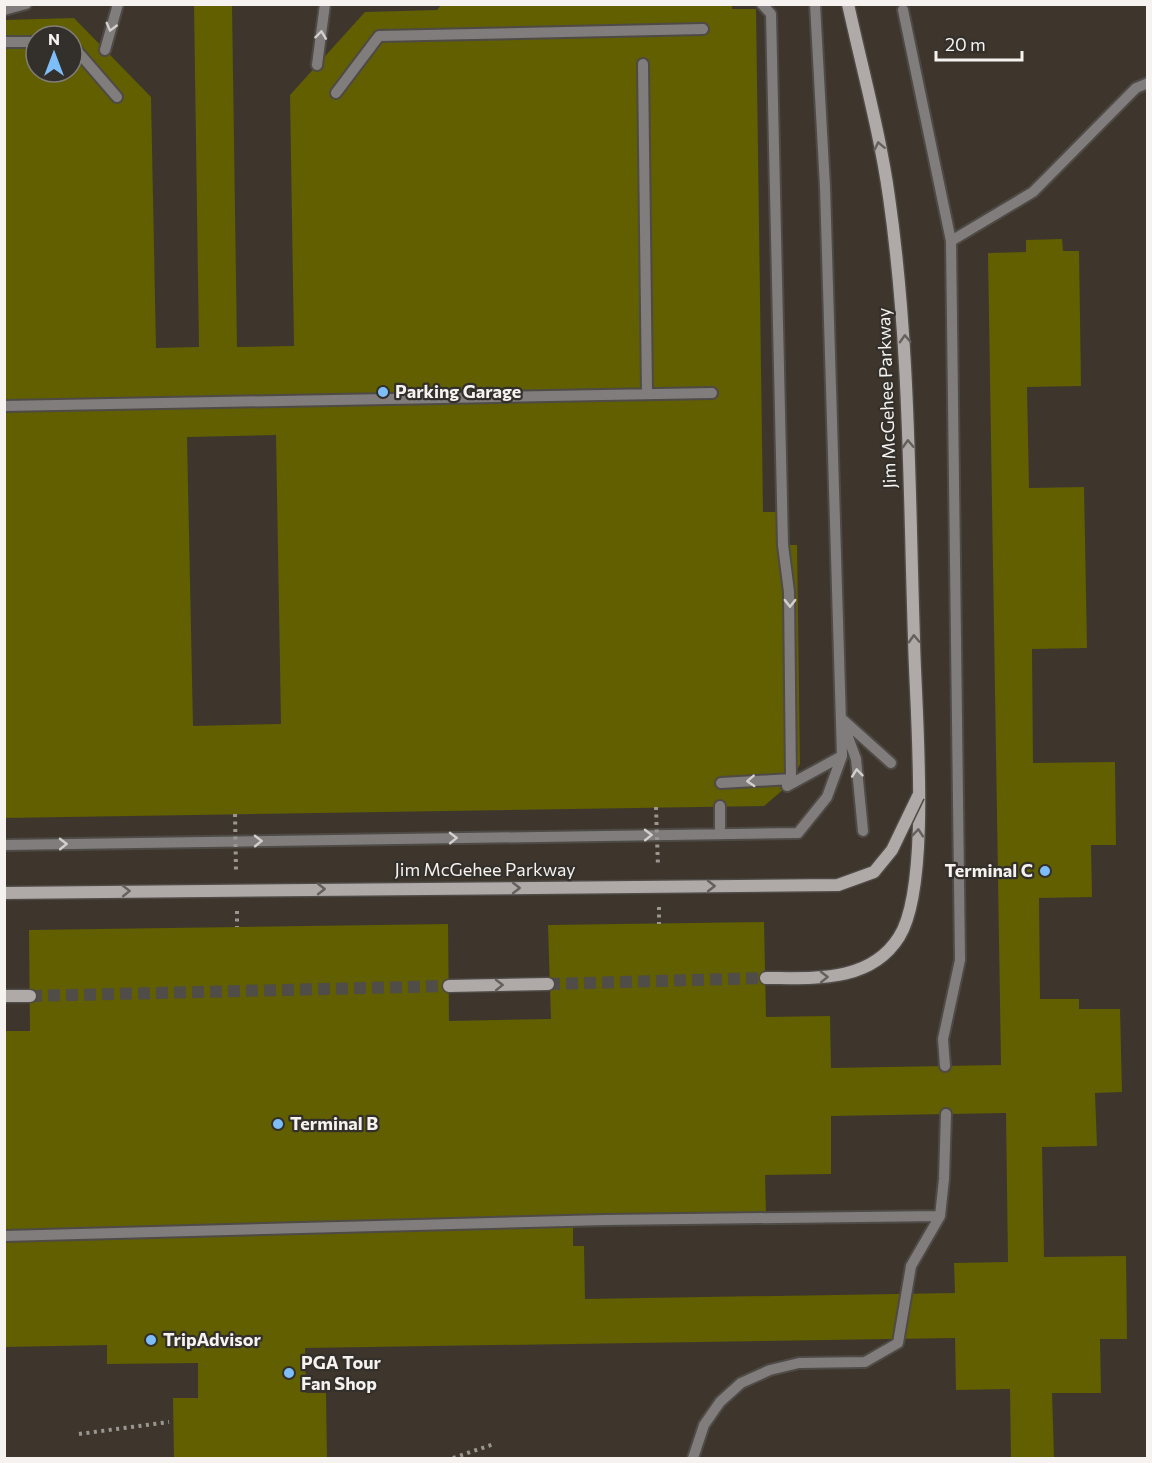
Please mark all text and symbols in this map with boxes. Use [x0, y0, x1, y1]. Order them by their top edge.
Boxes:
one-way arrow [106, 22, 119, 32]
north arrow [24, 24, 84, 84]
scale bar [936, 24, 1022, 62]
text: N [48, 29, 60, 48]
one-way arrow [314, 30, 327, 39]
text: 20 m [945, 33, 986, 55]
one-way arrow [873, 142, 886, 152]
street label: Jim McGehee Parkway [872, 307, 900, 489]
one-way arrow [898, 335, 911, 344]
place label: Parking Garage [395, 380, 521, 402]
marker: Parking Garage [376, 385, 390, 399]
one-way arrow [901, 439, 914, 448]
one-way arrow [783, 599, 796, 608]
one-way arrow [907, 634, 920, 643]
one-way arrow [851, 768, 864, 777]
one-way arrow [746, 775, 755, 788]
one-way arrow [643, 829, 652, 841]
one-way arrow [911, 829, 924, 838]
one-way arrow [448, 832, 457, 844]
one-way arrow [253, 835, 262, 847]
one-way arrow [58, 838, 67, 850]
street label: Jim McGehee Parkway [395, 858, 575, 880]
place label: Terminal C [945, 859, 1033, 881]
marker: Terminal C [1038, 864, 1052, 878]
one-way arrow [706, 880, 715, 892]
one-way arrow [511, 881, 520, 894]
one-way arrow [316, 883, 325, 895]
one-way arrow [121, 885, 130, 898]
one-way arrow [820, 971, 829, 984]
one-way arrow [494, 979, 503, 991]
place label: Terminal B [290, 1112, 378, 1134]
marker: Terminal B [271, 1117, 285, 1131]
place label: TripAdvisor [163, 1328, 262, 1350]
marker: TripAdvisor [144, 1333, 158, 1347]
place label: PGA Tour Fan Shop [301, 1351, 381, 1394]
marker: PGA Tour Fan Shop [282, 1366, 296, 1380]

